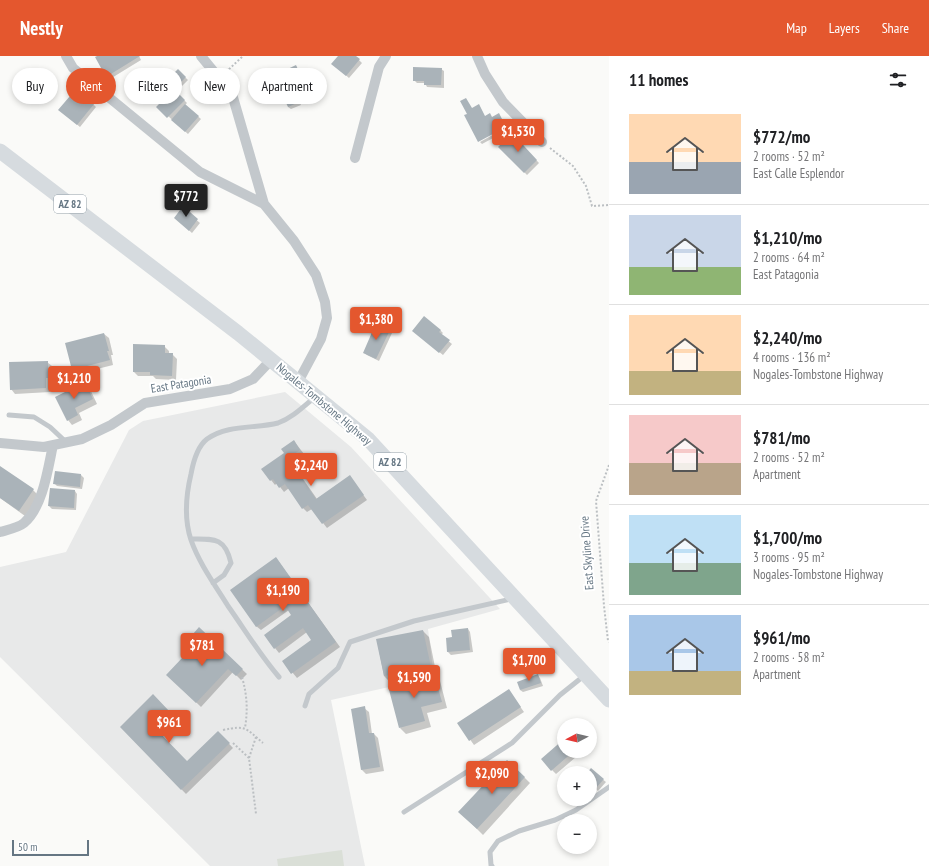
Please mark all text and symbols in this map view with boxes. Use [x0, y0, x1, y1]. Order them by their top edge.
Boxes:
text: Nestly [20, 16, 63, 40]
text: Map [786, 19, 807, 37]
text: Layers [829, 19, 860, 37]
text: Share [882, 19, 909, 37]
chip: Buy [12, 68, 58, 104]
chip: Rent [66, 68, 116, 104]
chip: Filters [124, 68, 182, 104]
chip: New [190, 68, 240, 104]
chip: Apartment [248, 68, 327, 104]
text: 11 homes [629, 69, 688, 91]
icon: filters [887, 69, 909, 91]
pin: $1,530 [485, 119, 551, 153]
text: $1,530 [501, 123, 535, 140]
text: $772/mo [753, 126, 810, 148]
icon: home [661, 130, 709, 178]
text: 2 rooms · 52 m² [753, 148, 825, 165]
text: East Calle Esplendor [753, 165, 844, 182]
pin: $772 [162, 184, 210, 218]
text: $772 [174, 188, 198, 205]
road number: AZ 82 [54, 195, 86, 213]
text: $1,210/mo [753, 227, 822, 249]
icon: home [661, 231, 709, 279]
text: 2 rooms · 64 m² [753, 249, 825, 266]
text: East Patagonia [753, 266, 819, 283]
pin: $1,380 [343, 307, 409, 341]
text: $1,380 [359, 311, 393, 328]
text: $2,240/mo [753, 327, 822, 349]
icon: home [661, 331, 709, 379]
text: 4 rooms · 136 m² [753, 349, 831, 366]
street label: Nogales-Tombstone Highway [273, 359, 376, 448]
pin: $1,210 [41, 366, 107, 400]
text: Nogales-Tombstone Highway [753, 366, 883, 383]
text: $1,210 [57, 370, 91, 387]
street label: East Patagonia [150, 371, 212, 396]
text: $781/mo [753, 427, 810, 449]
icon: home [661, 431, 709, 479]
text: 2 rooms · 52 m² [753, 449, 825, 466]
pin: $2,240 [278, 453, 344, 487]
road number: AZ 82 [374, 453, 406, 471]
text: $2,240 [294, 457, 328, 474]
text: Apartment [753, 466, 801, 483]
street label: East Skyline Drive [576, 515, 597, 591]
text: $1,700/mo [753, 527, 822, 549]
icon: home [661, 531, 709, 579]
text: 3 rooms · 95 m² [753, 549, 825, 566]
text: Nogales-Tombstone Highway [753, 566, 883, 583]
pin: $1,190 [250, 578, 316, 612]
text: $1,190 [266, 582, 300, 599]
text: $961/mo [753, 627, 810, 649]
icon: home [661, 631, 709, 679]
pin: $781 [178, 633, 226, 667]
text: $781 [190, 637, 214, 654]
pin: $1,700 [496, 648, 562, 682]
text: 2 rooms · 58 m² [753, 649, 825, 666]
text: $1,700 [512, 652, 546, 669]
pin: $1,590 [381, 665, 447, 699]
text: Apartment [753, 666, 801, 683]
text: $1,590 [397, 669, 431, 686]
pin: $961 [145, 710, 193, 744]
text: $961 [157, 714, 181, 731]
north arrow [557, 718, 597, 758]
map controls [557, 718, 597, 854]
pin: $2,090 [459, 761, 525, 795]
text: $2,090 [475, 765, 509, 782]
button: + [557, 766, 597, 806]
button: − [557, 814, 597, 854]
scale bar [12, 838, 89, 857]
text: 50 m [18, 840, 37, 854]

